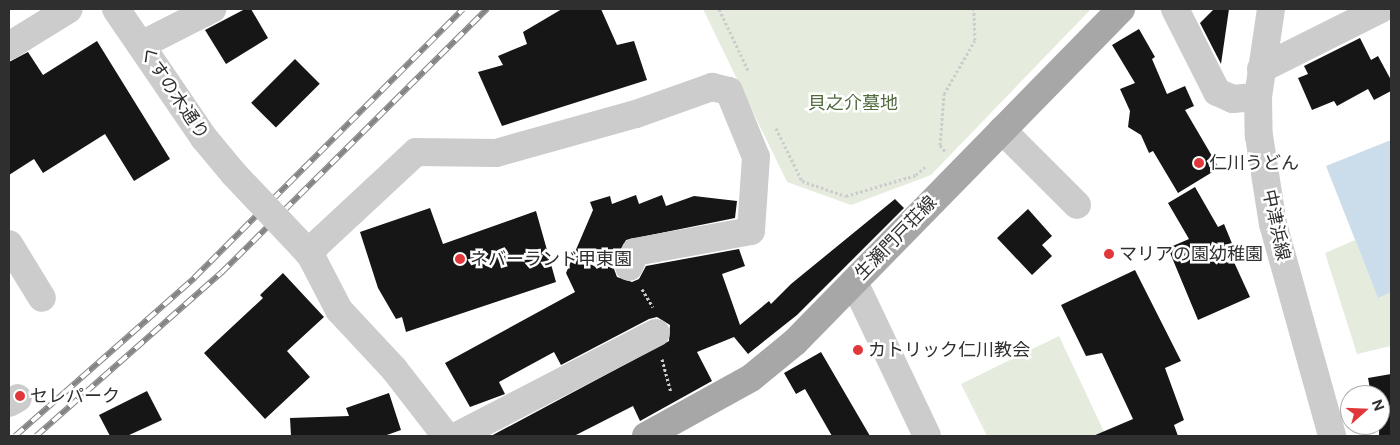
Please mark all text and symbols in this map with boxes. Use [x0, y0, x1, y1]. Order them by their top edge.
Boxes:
street label: くすの木通り [135, 42, 213, 144]
park label: 貝之介墓地 [808, 92, 898, 114]
place label: 仁川うどん [1209, 152, 1299, 174]
marker: 仁川うどん [1193, 157, 1205, 169]
street label: 中津浜線 [1258, 188, 1294, 262]
street label: 生瀬門戸荘線 [851, 192, 941, 284]
place label: マリアの園幼稚園 [1119, 243, 1263, 265]
place label: ネバーランド甲東園 [470, 248, 632, 270]
marker: マリアの園幼稚園 [1103, 248, 1115, 260]
marker: ネバーランド甲東園 [454, 253, 466, 265]
place label: カトリック仁川教会 [868, 339, 1030, 361]
marker: カトリック仁川教会 [852, 344, 864, 356]
place label: セレパーク [30, 385, 120, 407]
north arrow [1340, 385, 1390, 435]
marker: セレパーク [14, 390, 26, 402]
text: N [1369, 397, 1388, 413]

